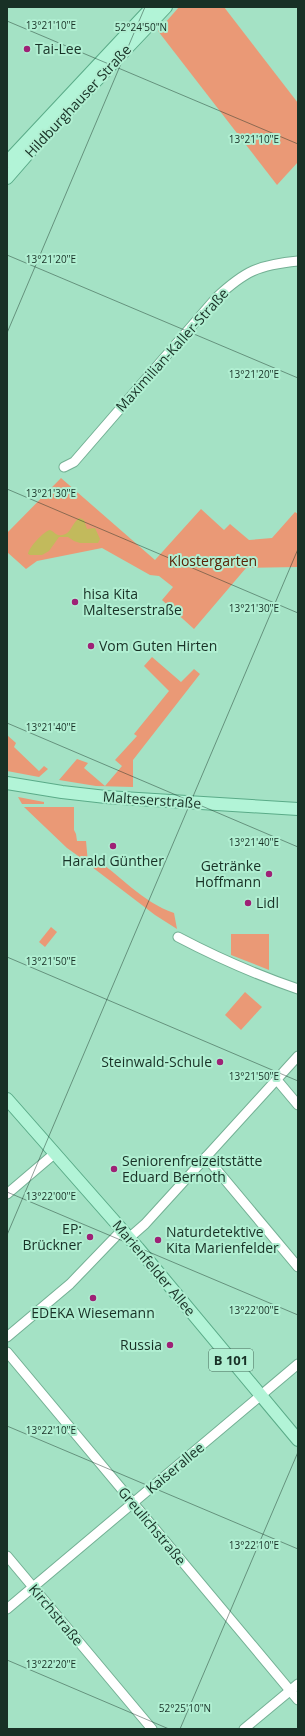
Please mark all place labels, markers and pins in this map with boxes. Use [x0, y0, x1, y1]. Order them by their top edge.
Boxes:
place label: Tai-Lee [35, 39, 82, 58]
marker: Tai-Lee [22, 44, 32, 54]
place label: hisa Kita Malteserstraße [83, 584, 182, 619]
marker: hisa Kita Malteserstraße [70, 597, 80, 607]
place label: Vom Guten Hirten [99, 636, 217, 655]
marker: Vom Guten Hirten [86, 641, 96, 651]
marker: Harald Günther [108, 841, 118, 851]
place label: Harald Günther [62, 851, 164, 870]
place label: Getränke Hoffmann [195, 856, 261, 891]
marker: Getränke Hoffmann [264, 869, 274, 879]
place label: Lidl [256, 893, 279, 912]
marker: Lidl [243, 898, 253, 908]
place label: Steinwald-Schule [101, 1052, 212, 1071]
marker: Steinwald-Schule [215, 1057, 225, 1067]
place label: Seniorenfreizeitstätte Eduard Bernoth [122, 1151, 262, 1186]
marker: Seniorenfreizeitstätte Eduard Bernoth [109, 1164, 119, 1174]
place label: EP: Brückner [22, 1219, 82, 1254]
place label: Naturdetektive Kita Marienfelder [166, 1222, 279, 1257]
marker: EP: Brückner [85, 1232, 95, 1242]
marker: Naturdetektive Kita Marienfelder [153, 1235, 163, 1245]
marker: EDEKA Wiesemann [88, 1293, 98, 1303]
place label: EDEKA Wiesemann [31, 1303, 155, 1322]
place label: Russia [120, 1335, 162, 1354]
marker: Russia [165, 1340, 175, 1350]

